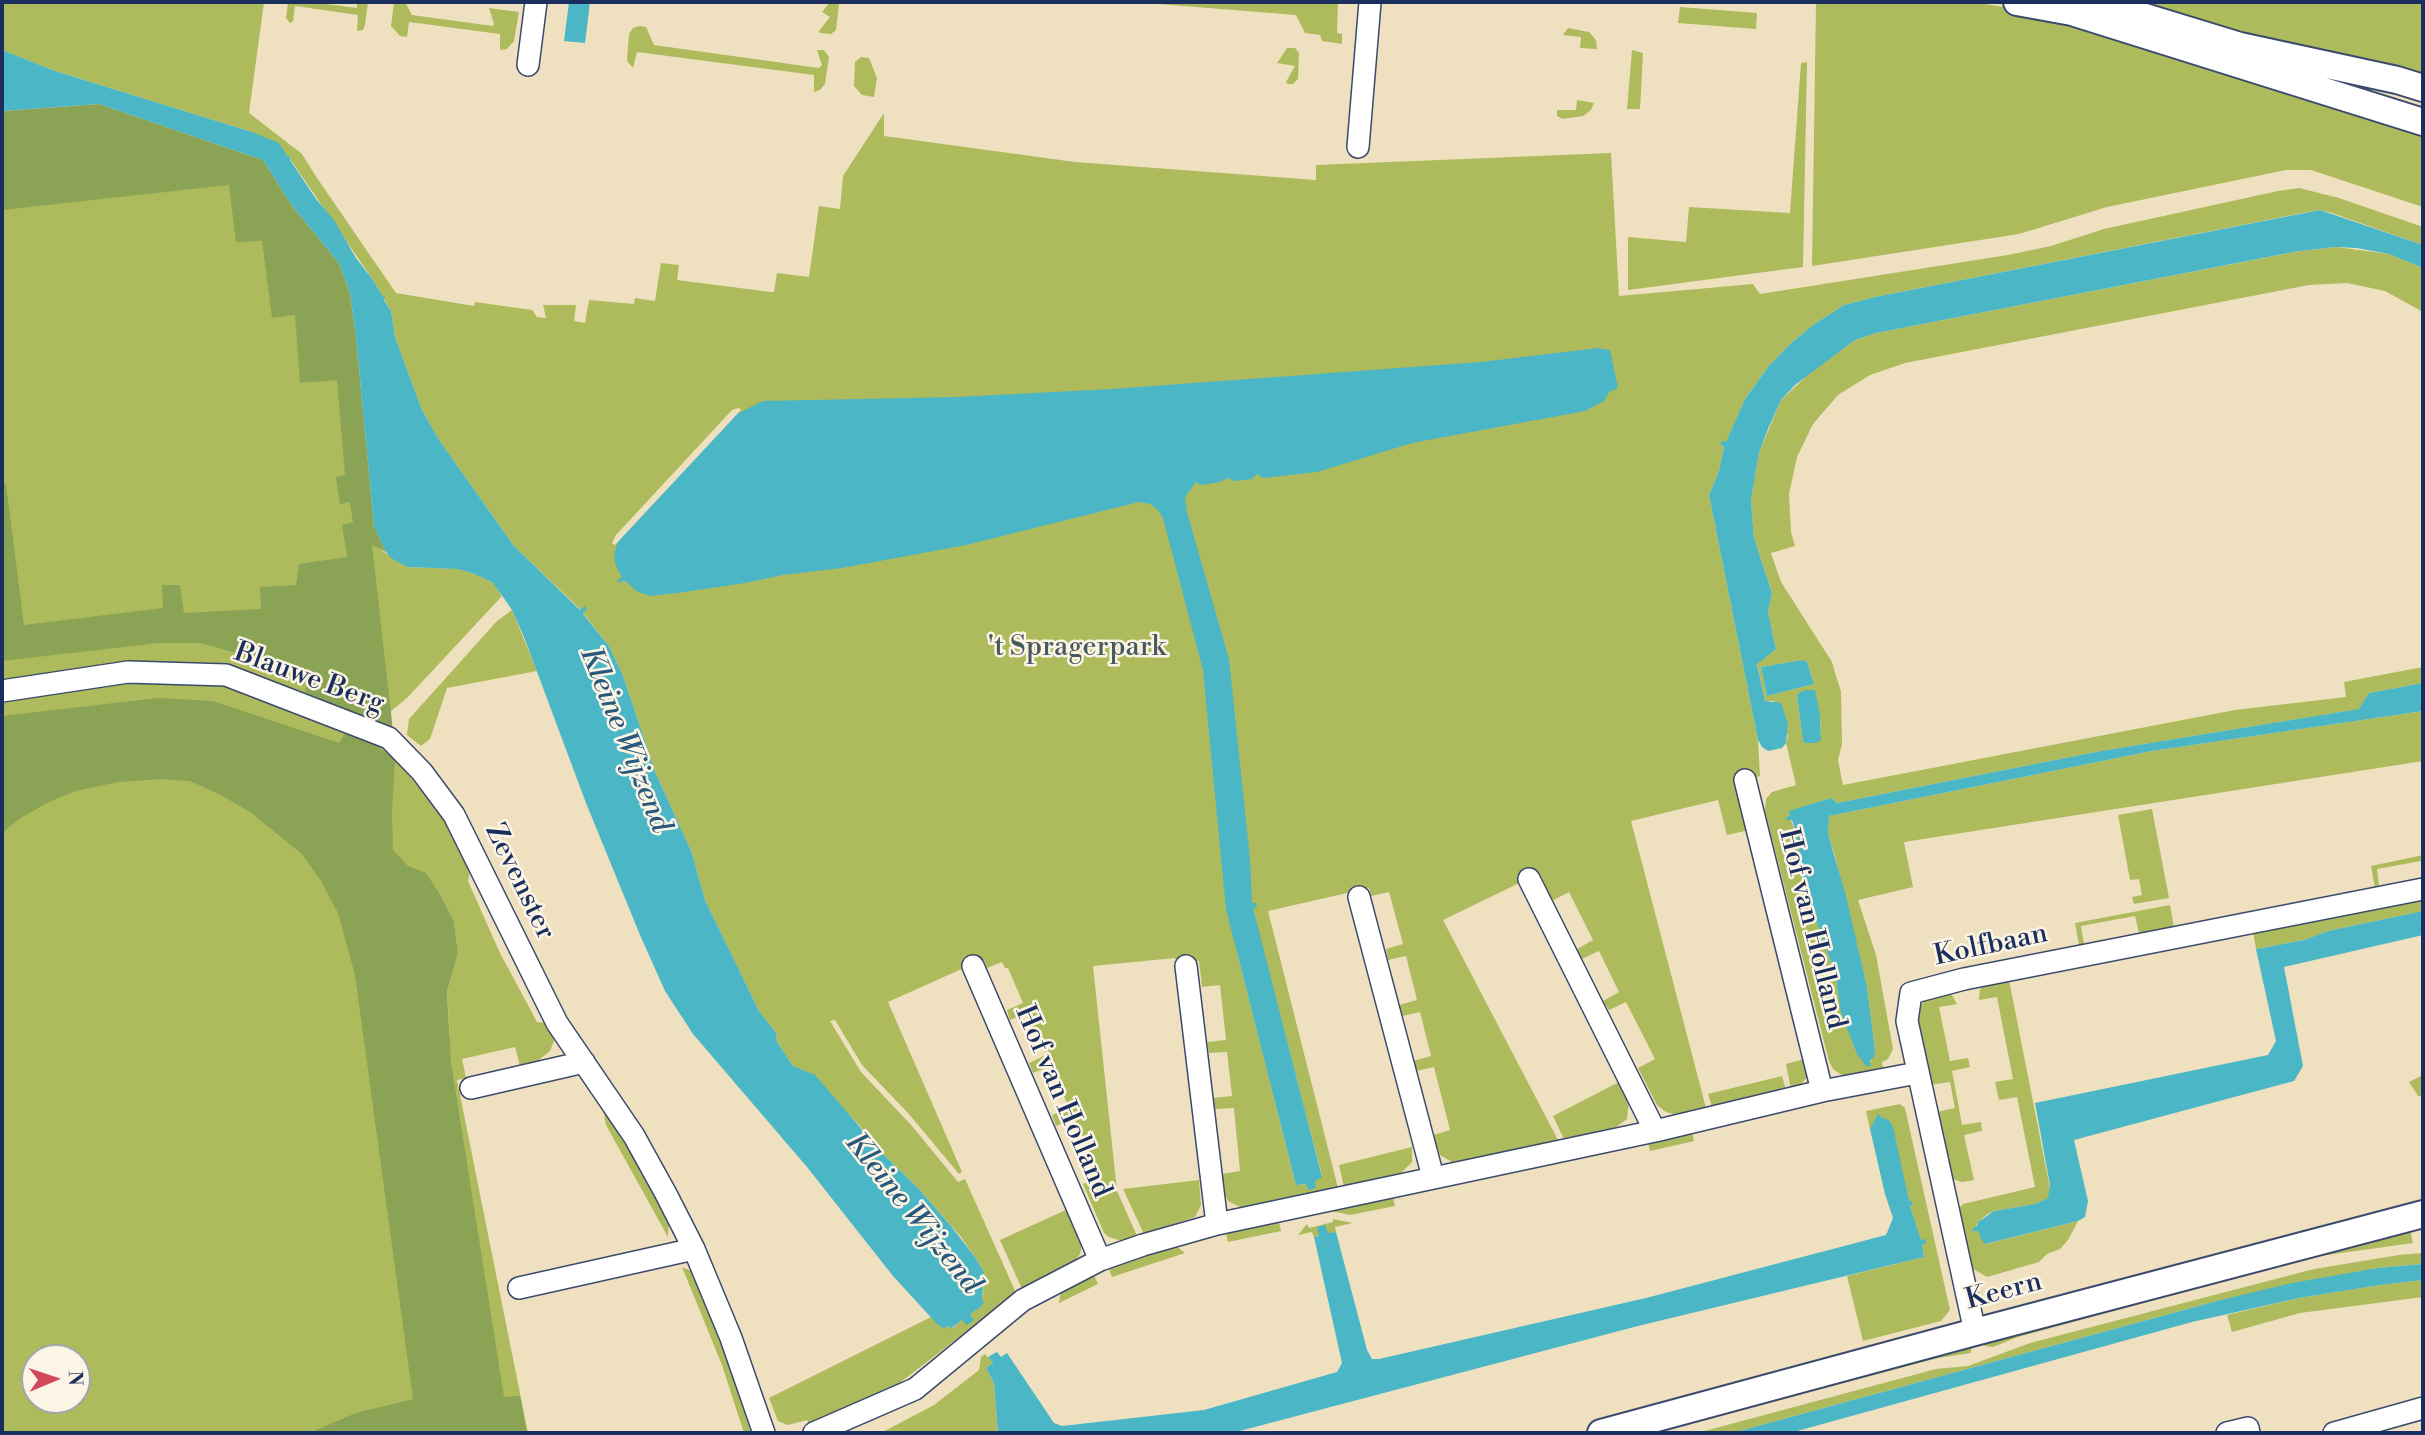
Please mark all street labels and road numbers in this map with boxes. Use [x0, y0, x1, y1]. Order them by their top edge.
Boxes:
street label: Blauwe Berg [229, 636, 389, 722]
street label: Zevenster [477, 818, 561, 946]
street label: Hof van Holland [1770, 825, 1852, 1033]
street label: Kolfbaan [1931, 918, 2051, 974]
street label: Hof van Holland [1006, 1001, 1118, 1203]
street label: Keern [1962, 1266, 2046, 1318]

